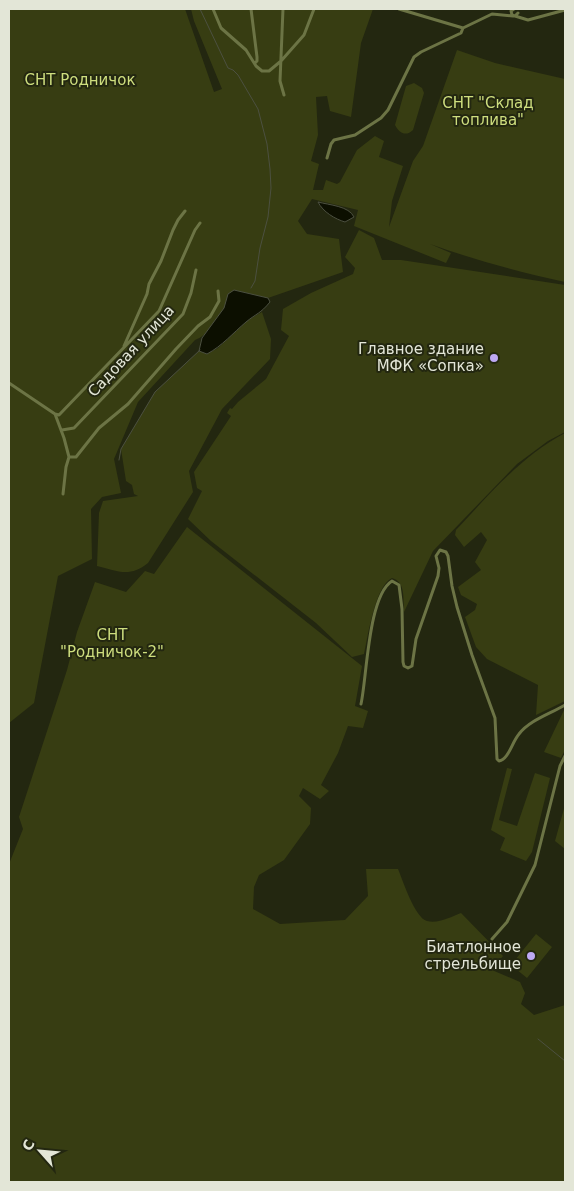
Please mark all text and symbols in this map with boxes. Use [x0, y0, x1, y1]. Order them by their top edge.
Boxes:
park label: СНТ Родничок [25, 71, 135, 89]
park label: СНТ "Склад топлива" [442, 94, 534, 129]
street label: Садовая улица [84, 301, 178, 401]
place label: Главное здание МФК «Сопка» [358, 340, 484, 375]
marker: Главное здание МФК «Сопка» [488, 352, 500, 364]
park label: СНТ "Родничок-2" [60, 626, 164, 661]
place label: Биатлонное стрельбище [424, 938, 521, 973]
marker: Биатлонное стрельбище [525, 950, 537, 962]
north arrow [15, 1126, 65, 1176]
text: С [19, 1137, 38, 1153]

